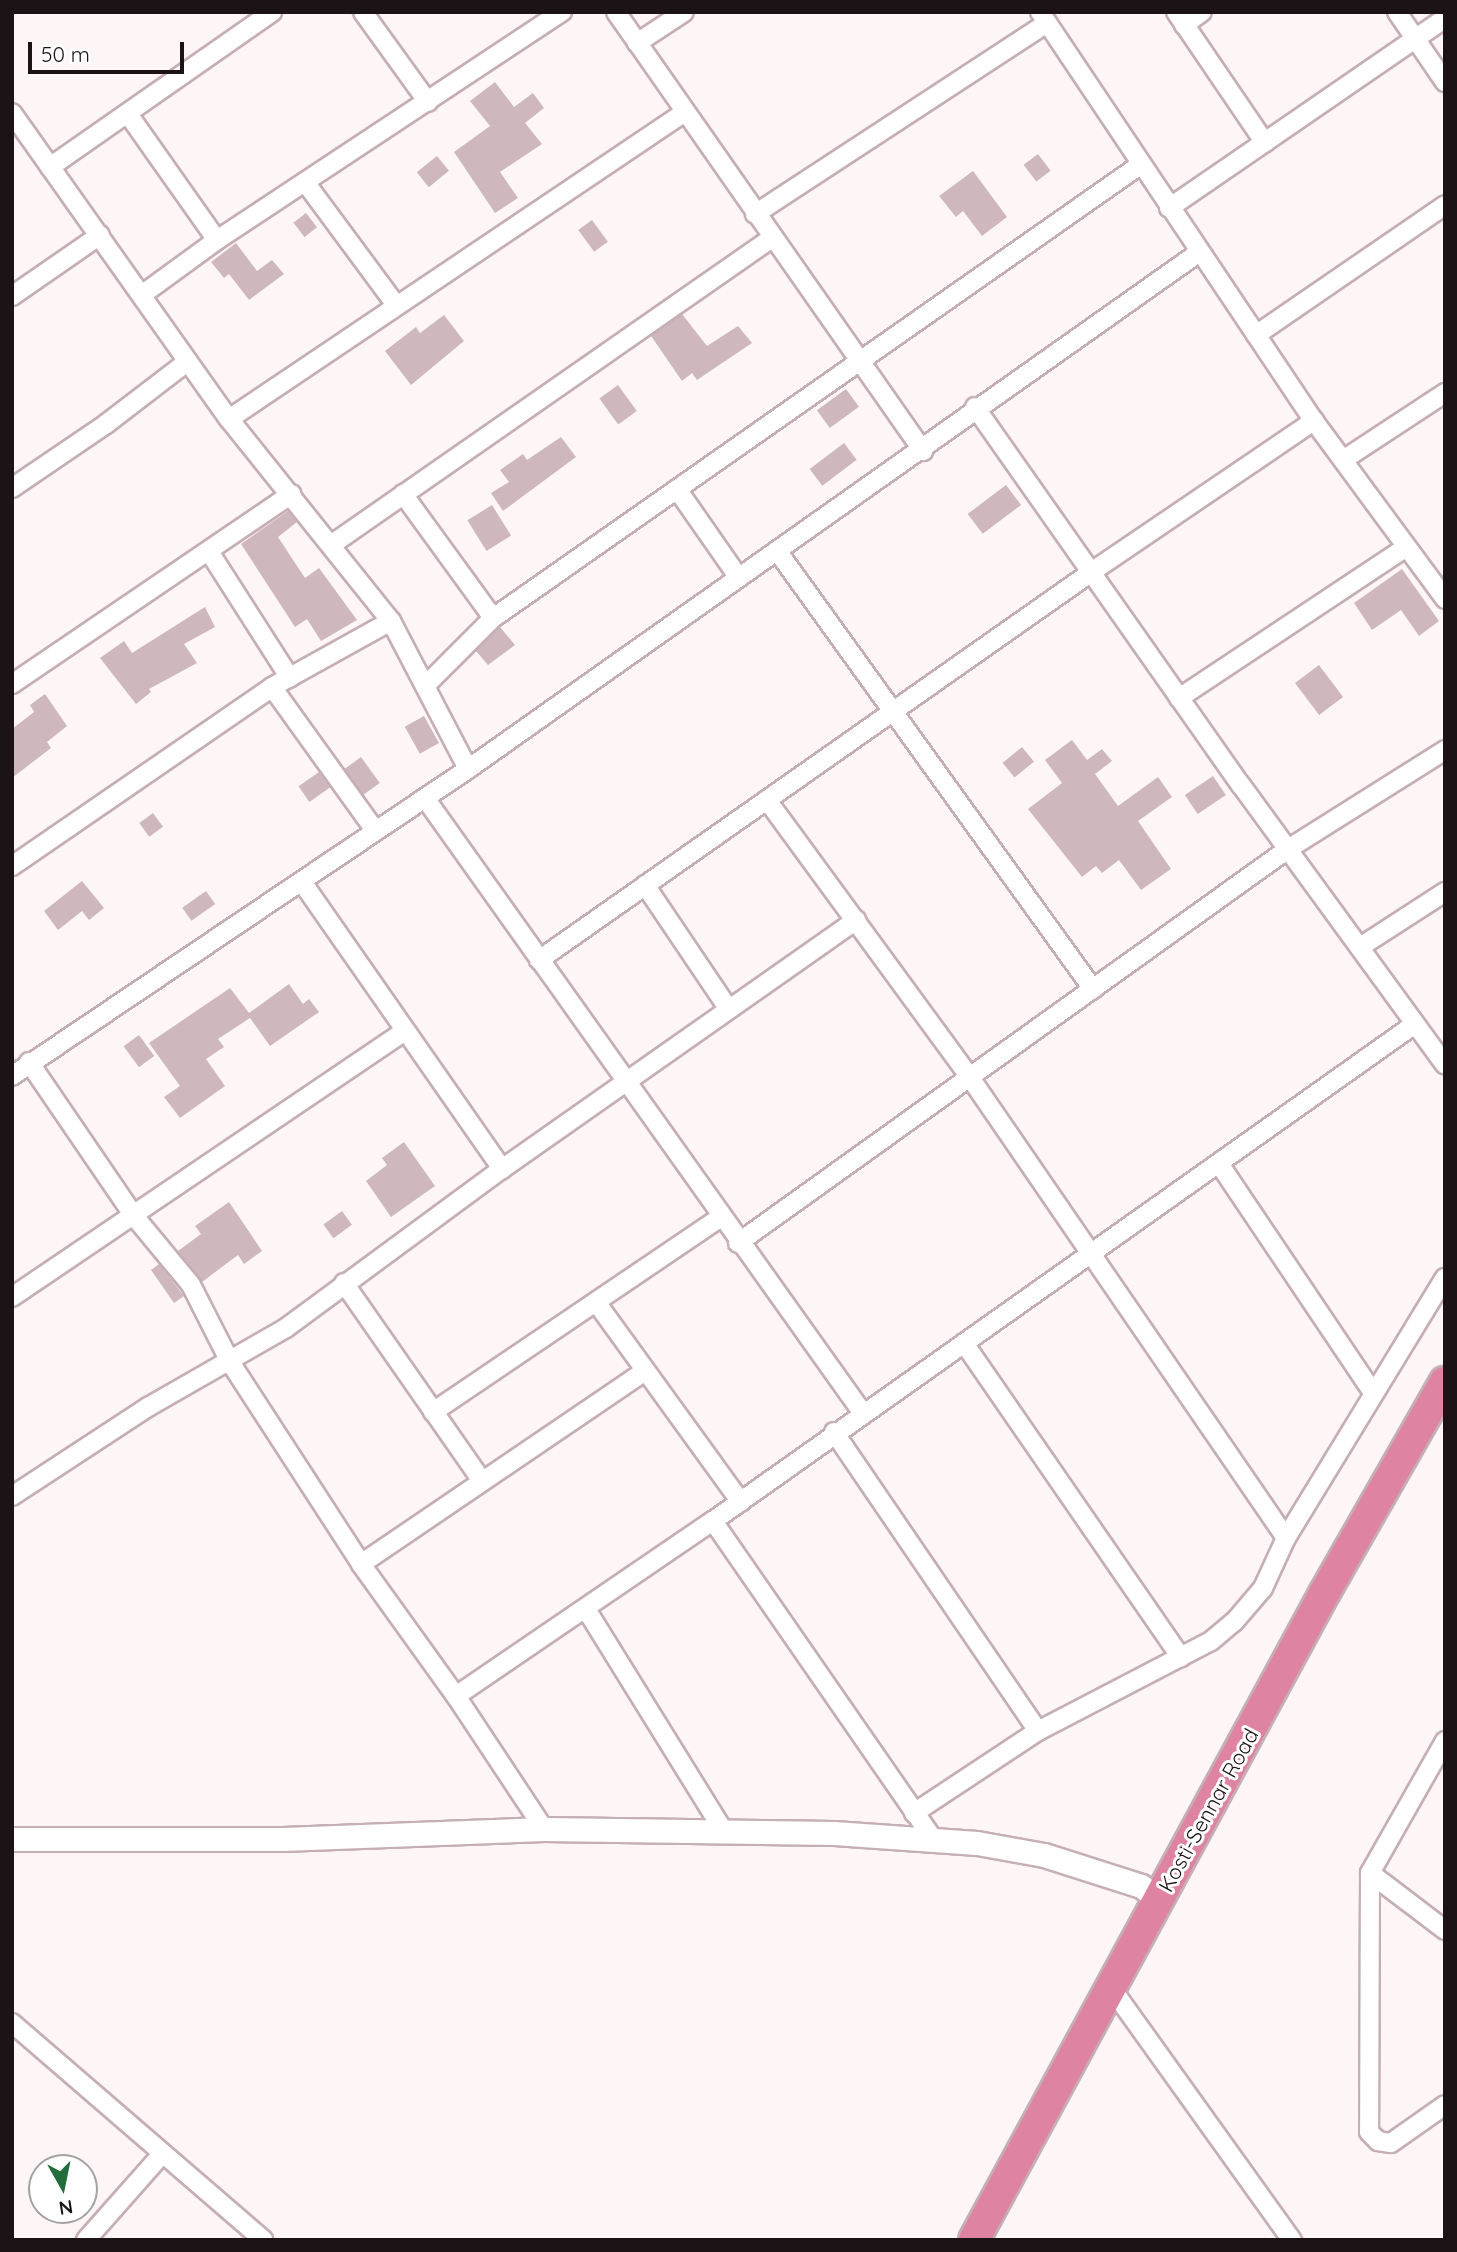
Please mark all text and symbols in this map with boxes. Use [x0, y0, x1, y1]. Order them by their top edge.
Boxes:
scale bar [32, 28, 187, 72]
text: 50 m [41, 41, 90, 67]
street label: Kosti-Sennar Road [1153, 1724, 1263, 1896]
north arrow [28, 2154, 98, 2224]
text: N [57, 2195, 75, 2221]

